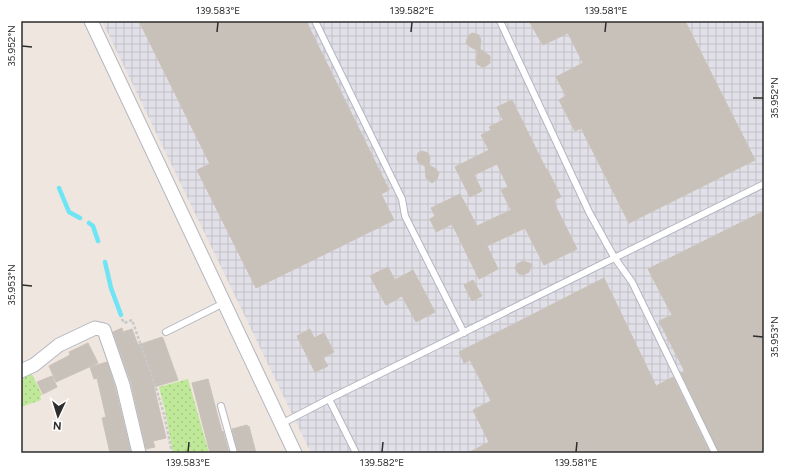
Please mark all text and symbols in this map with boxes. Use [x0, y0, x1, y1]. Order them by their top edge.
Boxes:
text: 139.583°E [196, 4, 240, 17]
text: 139.582°E [390, 4, 434, 17]
text: 139.581°E [585, 4, 628, 17]
text: 35.952°N [5, 25, 18, 67]
text: 35.952°N [768, 77, 781, 119]
text: 35.953°N [5, 264, 18, 306]
text: 35.953°N [768, 316, 781, 358]
north arrow [38, 396, 78, 436]
text: N [53, 419, 62, 432]
text: 139.583°E [166, 456, 210, 469]
text: 139.582°E [360, 456, 404, 469]
text: 139.581°E [555, 456, 598, 469]

